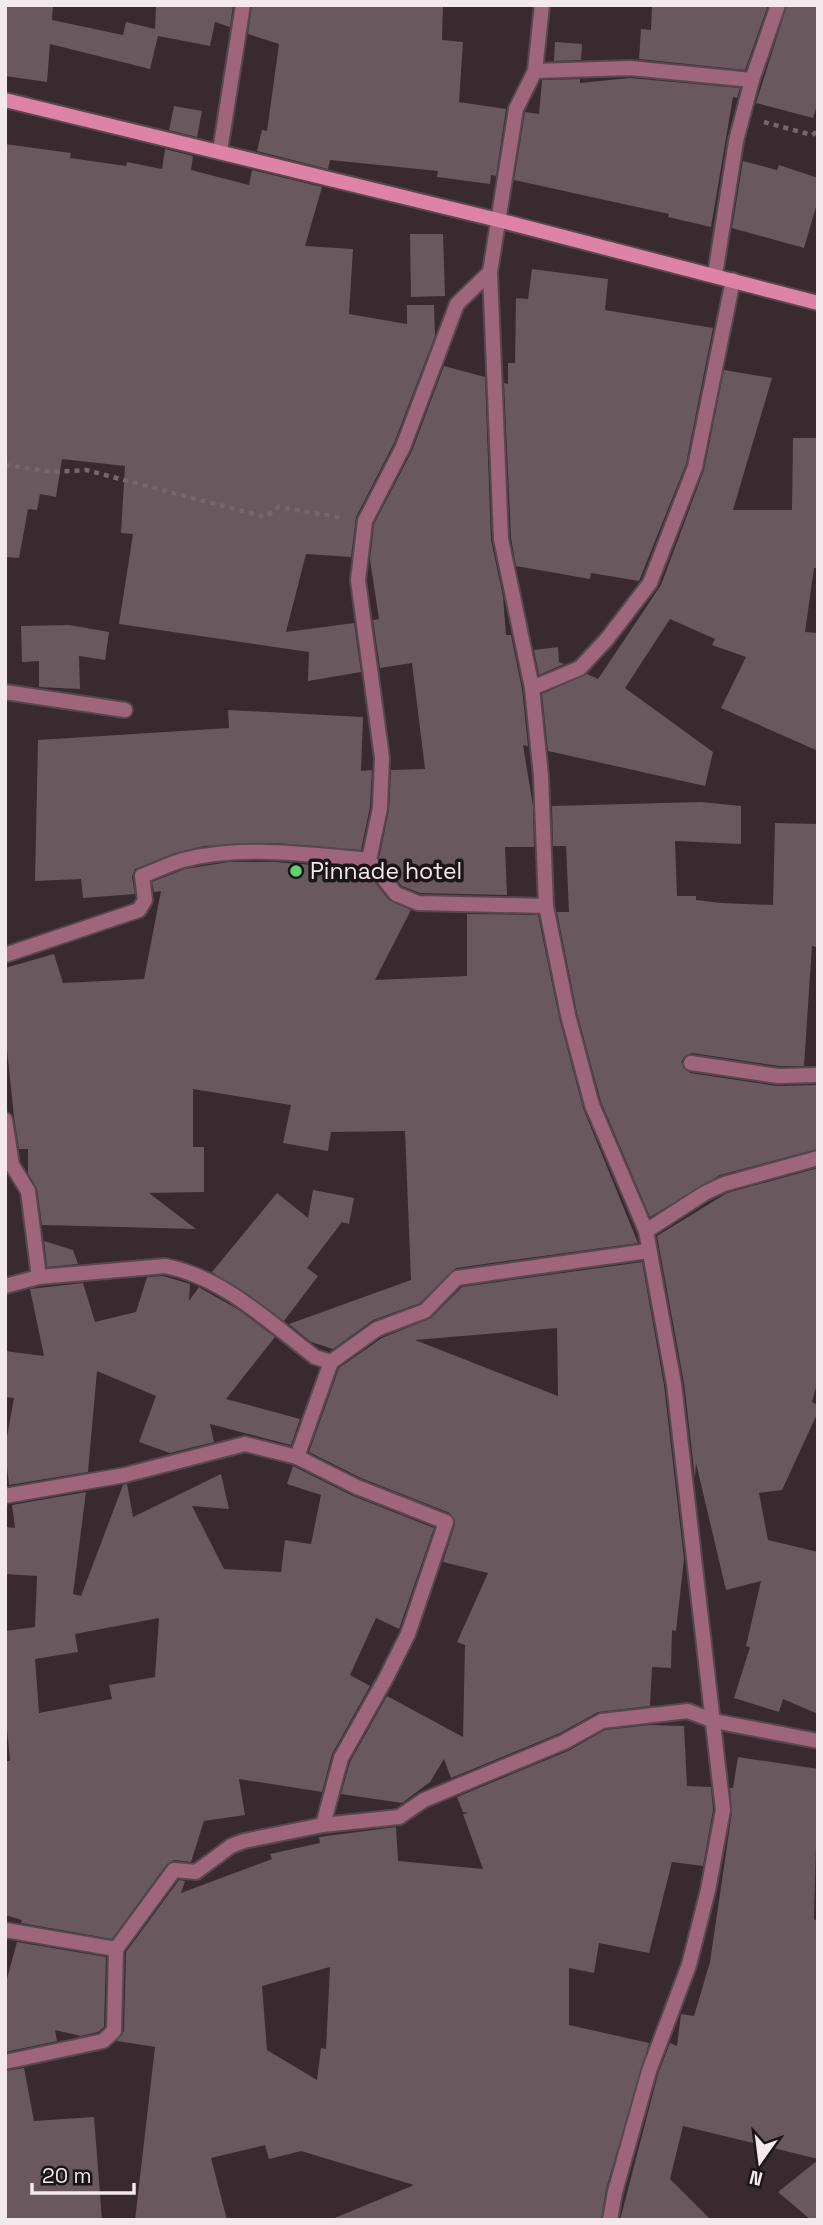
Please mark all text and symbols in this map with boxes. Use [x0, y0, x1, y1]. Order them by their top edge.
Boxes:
place label: Pinnade hotel [310, 856, 462, 886]
marker: Pinnade hotel [288, 863, 304, 879]
north arrow [725, 2127, 795, 2197]
scale bar [32, 2152, 133, 2196]
text: 20 m [42, 2162, 92, 2189]
text: N [747, 2164, 765, 2192]

